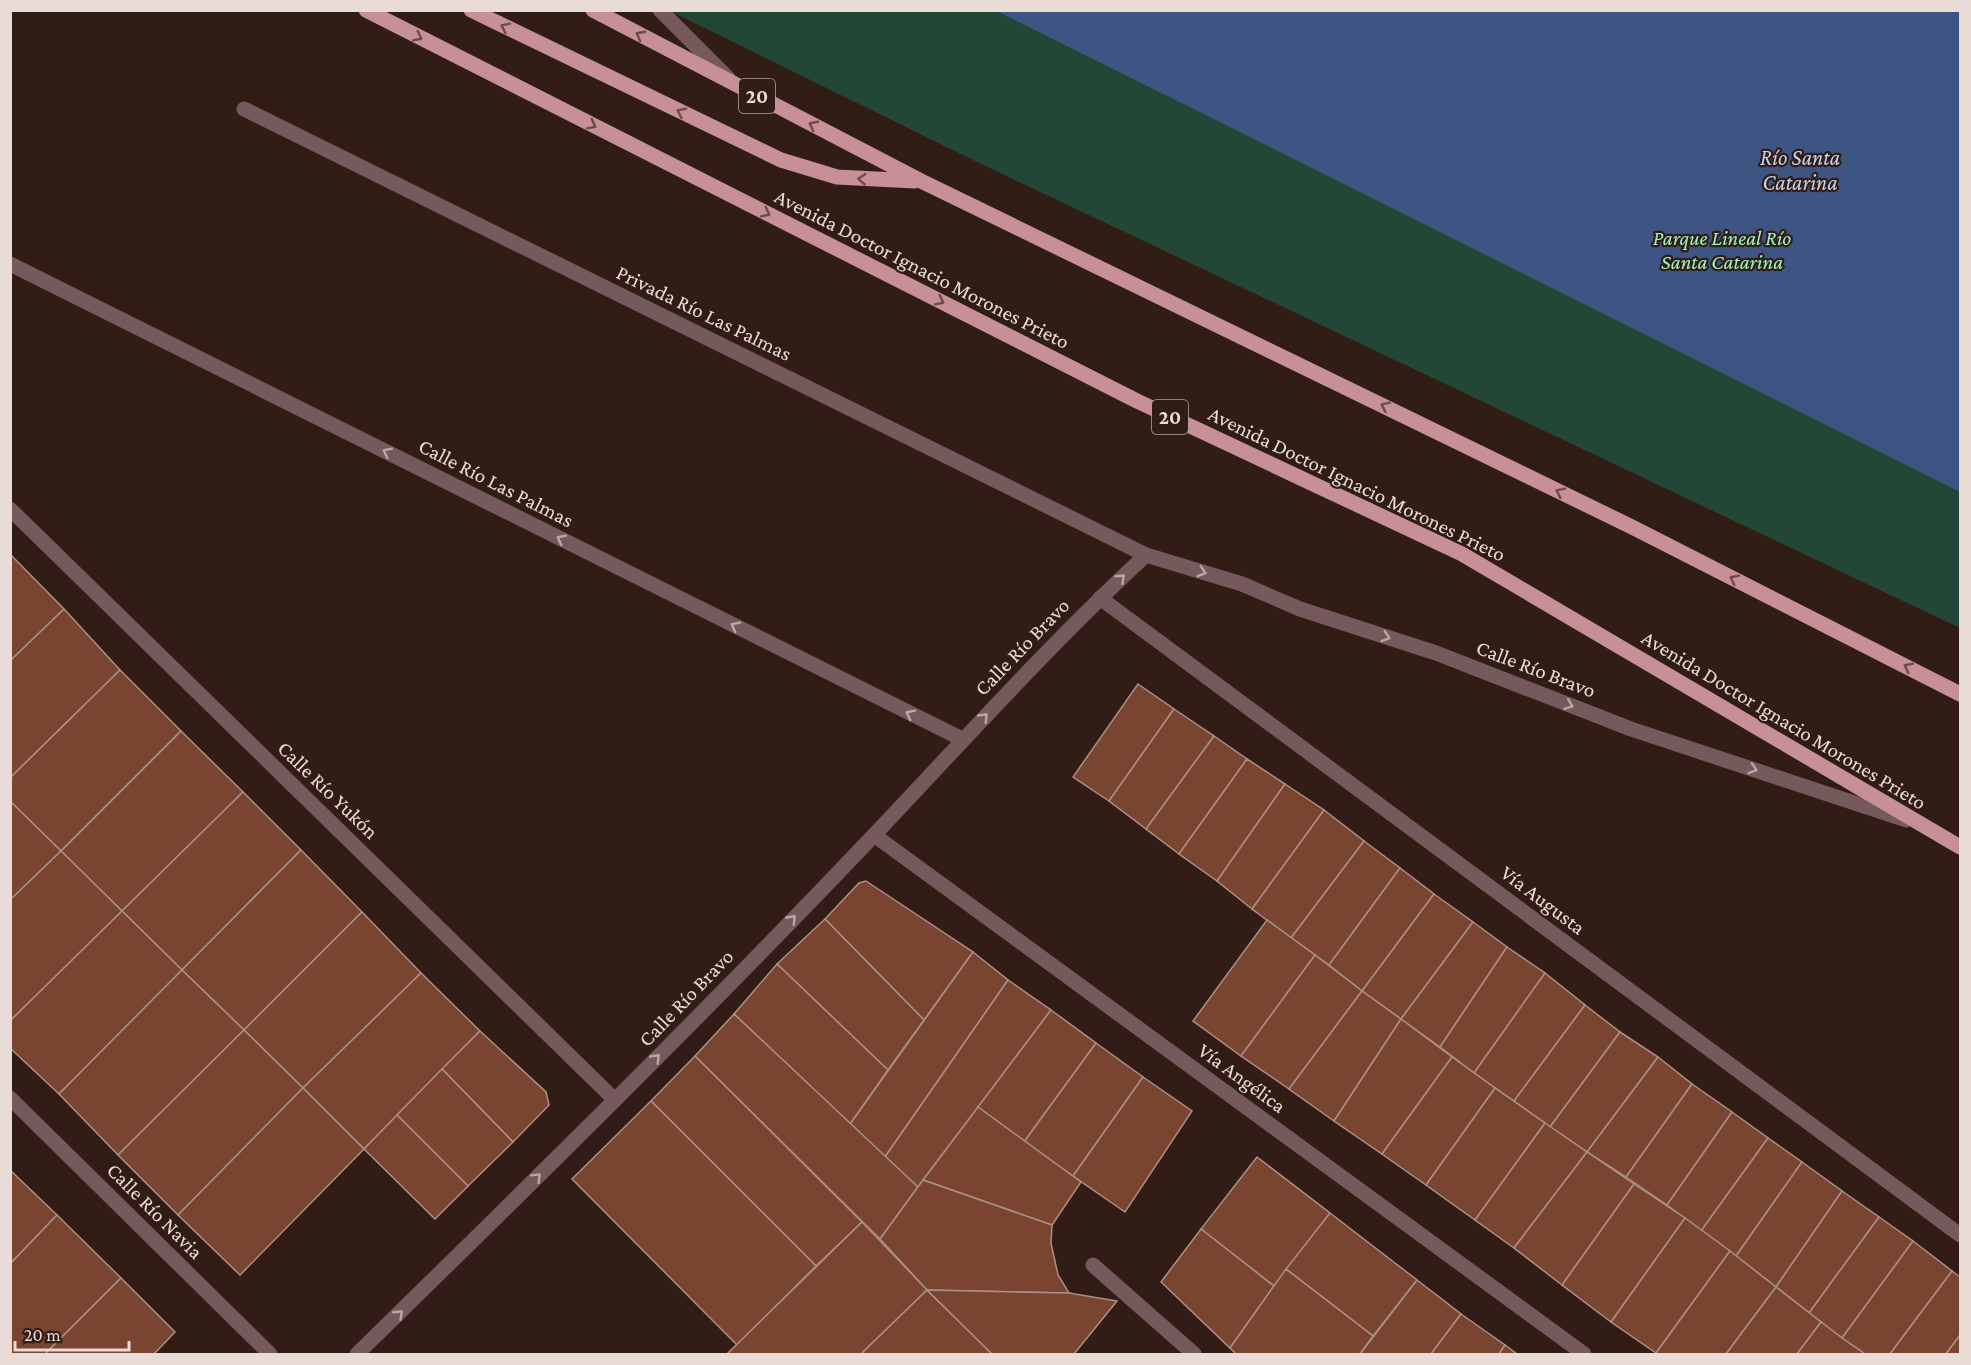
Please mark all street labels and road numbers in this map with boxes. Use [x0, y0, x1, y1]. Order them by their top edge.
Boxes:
road number: 20 [739, 79, 775, 113]
street label: Avenida Doctor Ignacio Morones Prieto [771, 184, 1073, 354]
street label: Privada Río Las Palmas [613, 260, 795, 366]
road number: 20 [1152, 400, 1188, 434]
street label: Avenida Doctor Ignacio Morones Prieto [1205, 401, 1509, 567]
street label: Calle Río Las Palmas [415, 434, 577, 532]
street label: Calle Río Bravo [970, 593, 1074, 701]
street label: Avenida Doctor Ignacio Morones Prieto [1637, 625, 1931, 815]
street label: Calle Río Bravo [1473, 635, 1599, 703]
street label: Calle Río Yukón [273, 736, 383, 844]
street label: Vía Augusta [1496, 860, 1590, 940]
street label: Calle Río Bravo [634, 944, 738, 1052]
street label: Vía Angélica [1193, 1038, 1291, 1118]
street label: Calle Río Navia [102, 1158, 208, 1264]

